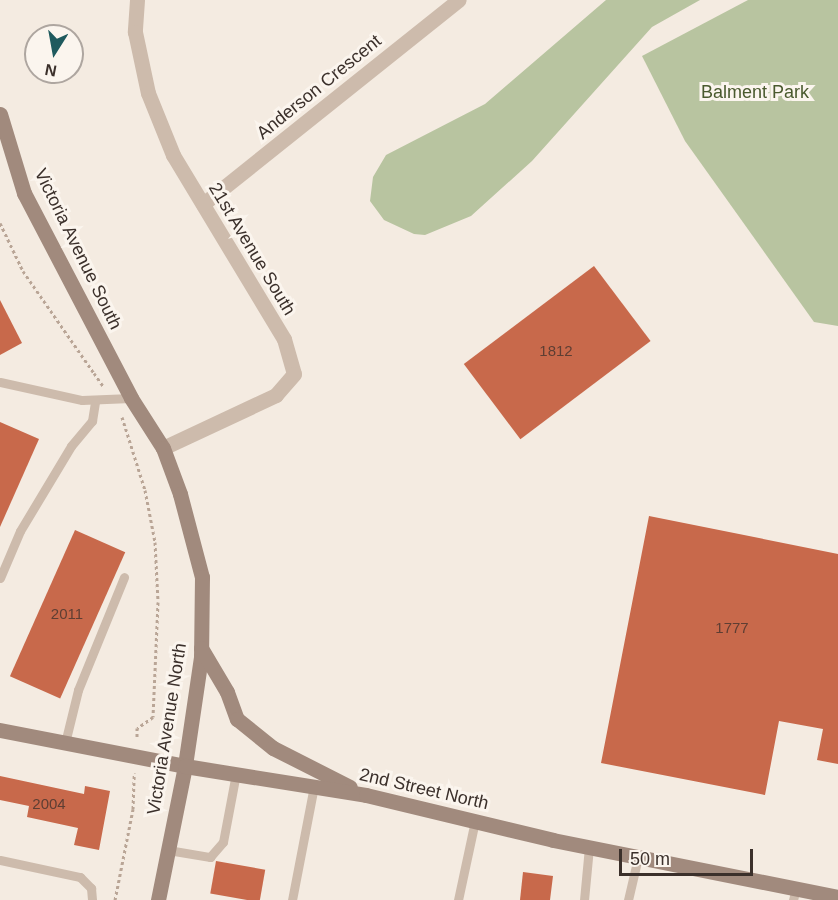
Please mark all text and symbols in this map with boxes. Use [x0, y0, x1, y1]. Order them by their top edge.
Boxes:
north arrow [24, 24, 84, 84]
street label: Anderson Crescent [252, 30, 386, 144]
text: N [44, 61, 58, 80]
park label: Balment Park [701, 81, 809, 103]
street label: Victoria Avenue South [29, 165, 127, 333]
street label: 21st Avenue South [204, 178, 300, 320]
house number: 1812 [539, 342, 573, 360]
house number: 2011 [51, 605, 83, 623]
house number: 1777 [715, 619, 749, 637]
street label: Victoria Avenue North [143, 641, 191, 817]
street label: 2nd Street North [357, 764, 491, 814]
house number: 2004 [32, 795, 66, 813]
scale bar [622, 837, 756, 875]
text: 50 m [630, 849, 670, 869]

